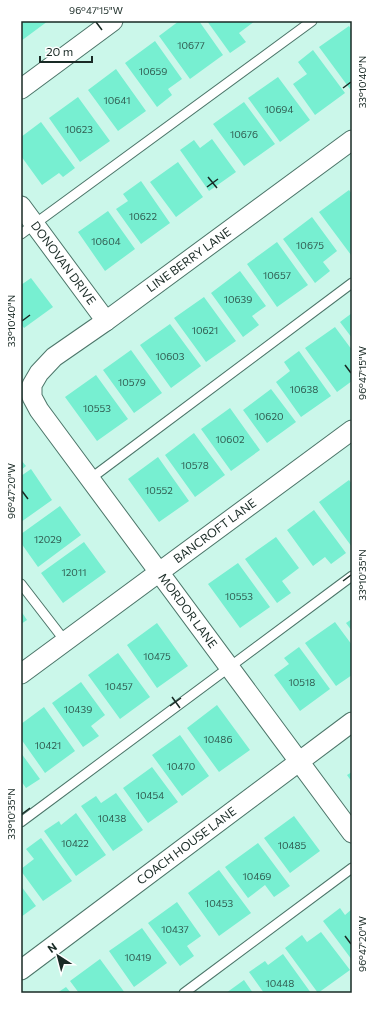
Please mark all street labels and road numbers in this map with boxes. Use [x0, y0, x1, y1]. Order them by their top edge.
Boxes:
street label: DONOVAN DRIVE [29, 218, 99, 307]
street label: LINE BERRY LANE [144, 224, 233, 294]
street label: BANCROFT LANE [170, 495, 258, 565]
street label: MORDOR LANE [156, 570, 221, 650]
street label: COACH HOUSE LANE [134, 803, 239, 887]

